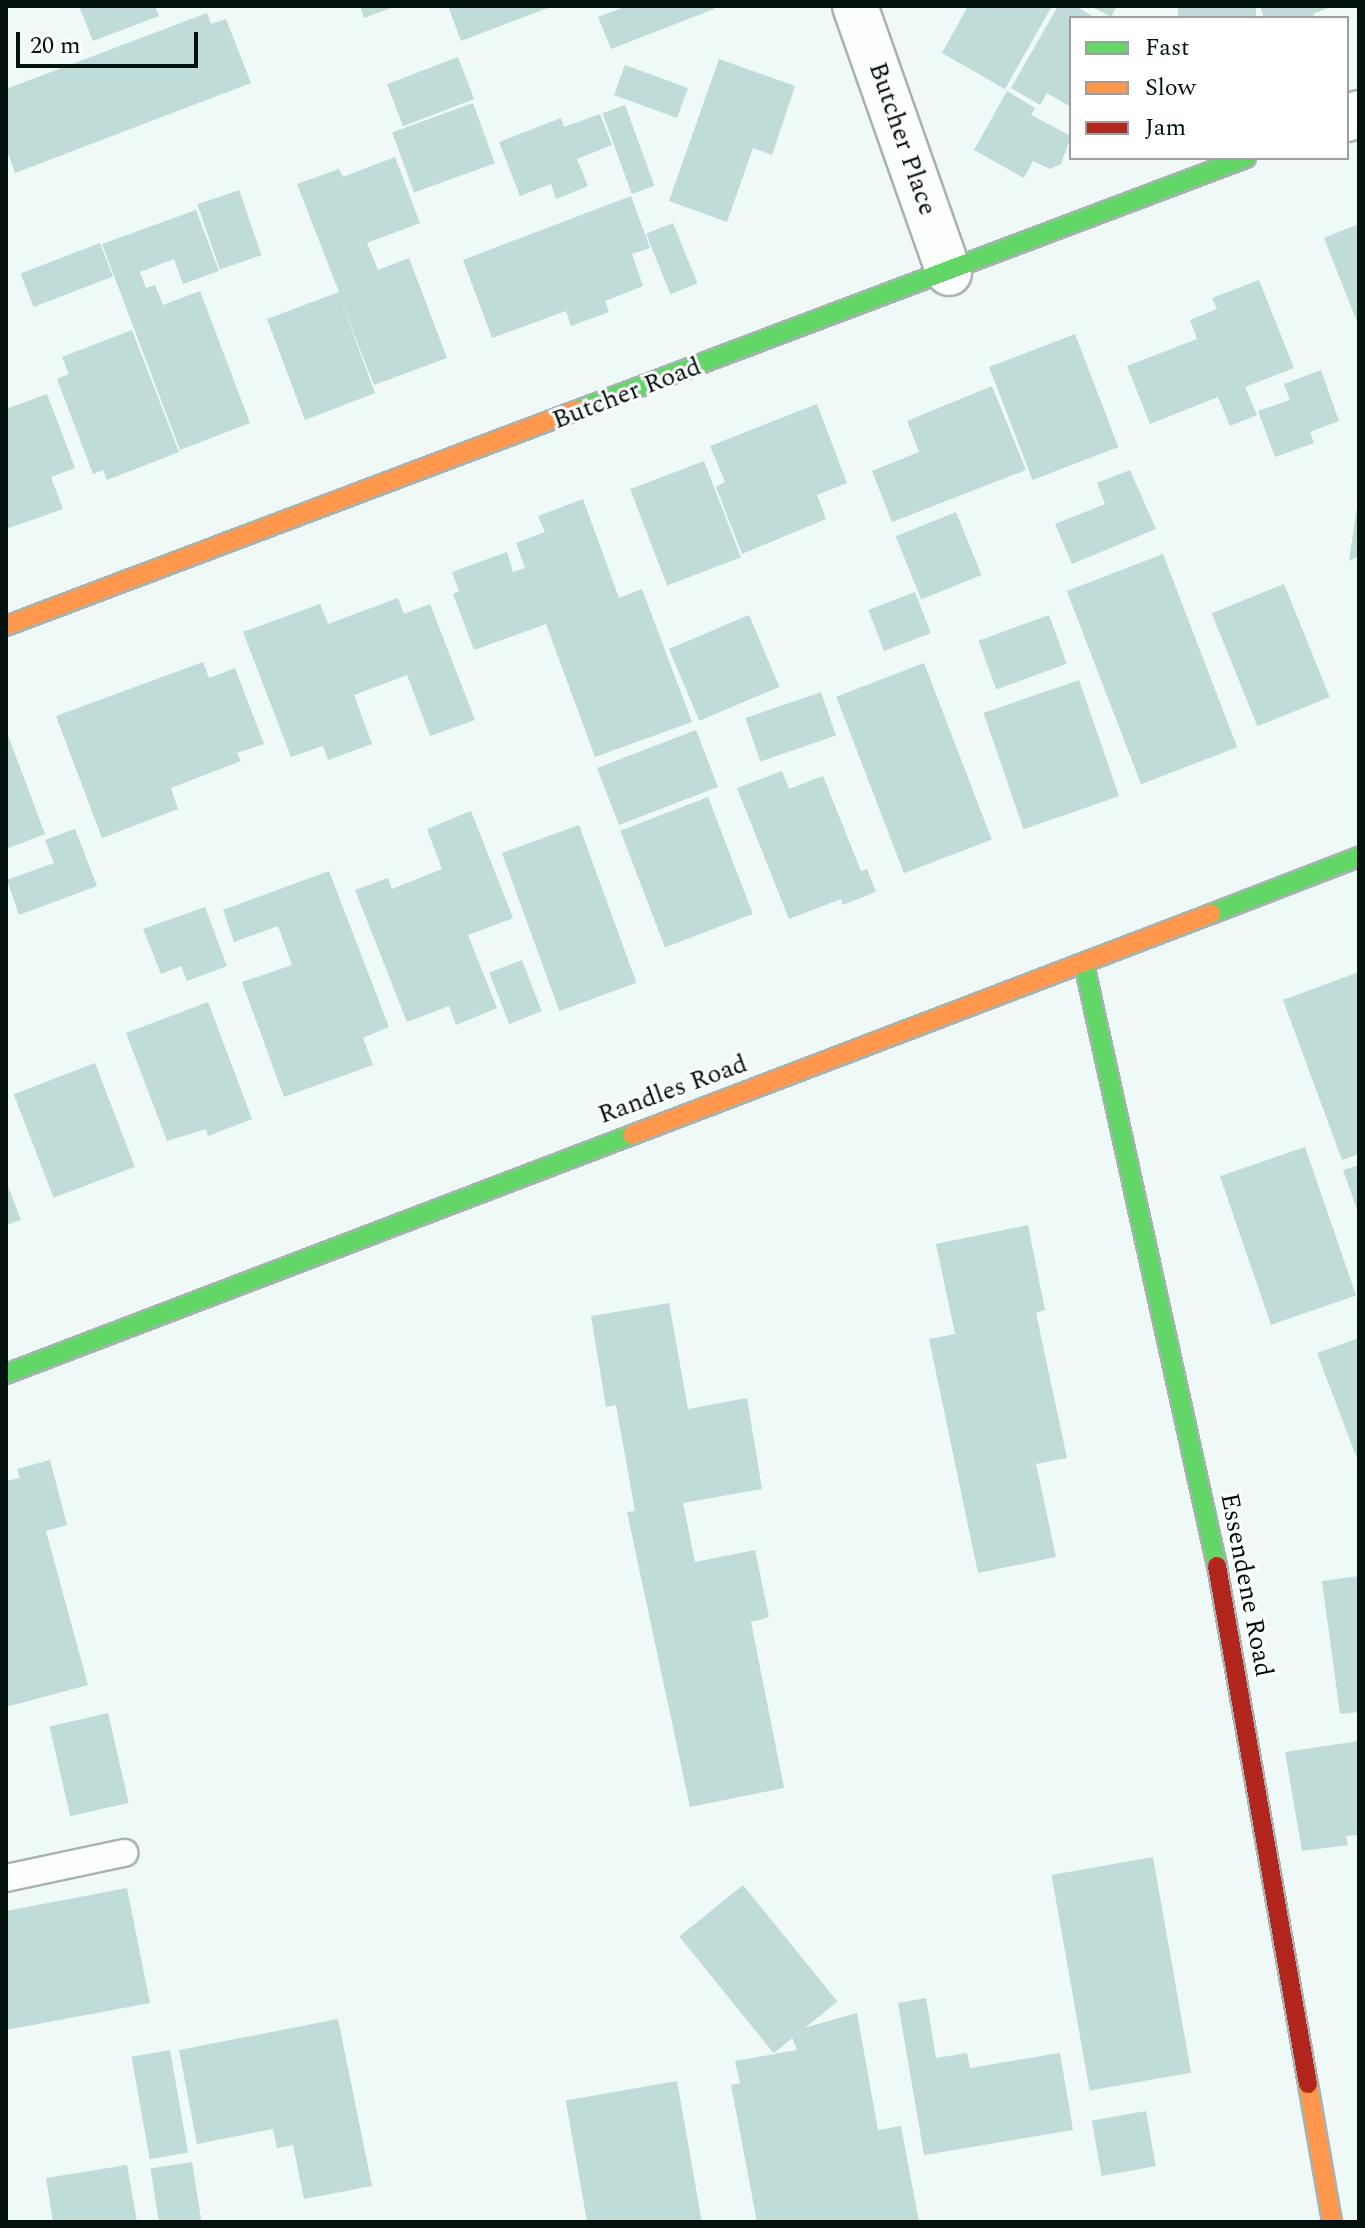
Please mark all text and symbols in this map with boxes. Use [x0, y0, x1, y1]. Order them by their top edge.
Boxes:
scale bar [20, 16, 202, 66]
legend [1069, 16, 1349, 160]
text: 20 m [30, 28, 81, 64]
text: Fast [1145, 30, 1190, 66]
street label: Butcher Place [861, 58, 943, 220]
text: Slow [1145, 70, 1196, 106]
text: Jam [1145, 110, 1186, 146]
street label: Butcher Road [548, 351, 706, 437]
street label: Randles Road [594, 1049, 752, 1131]
street label: Essendene Road [1213, 1490, 1279, 1680]

